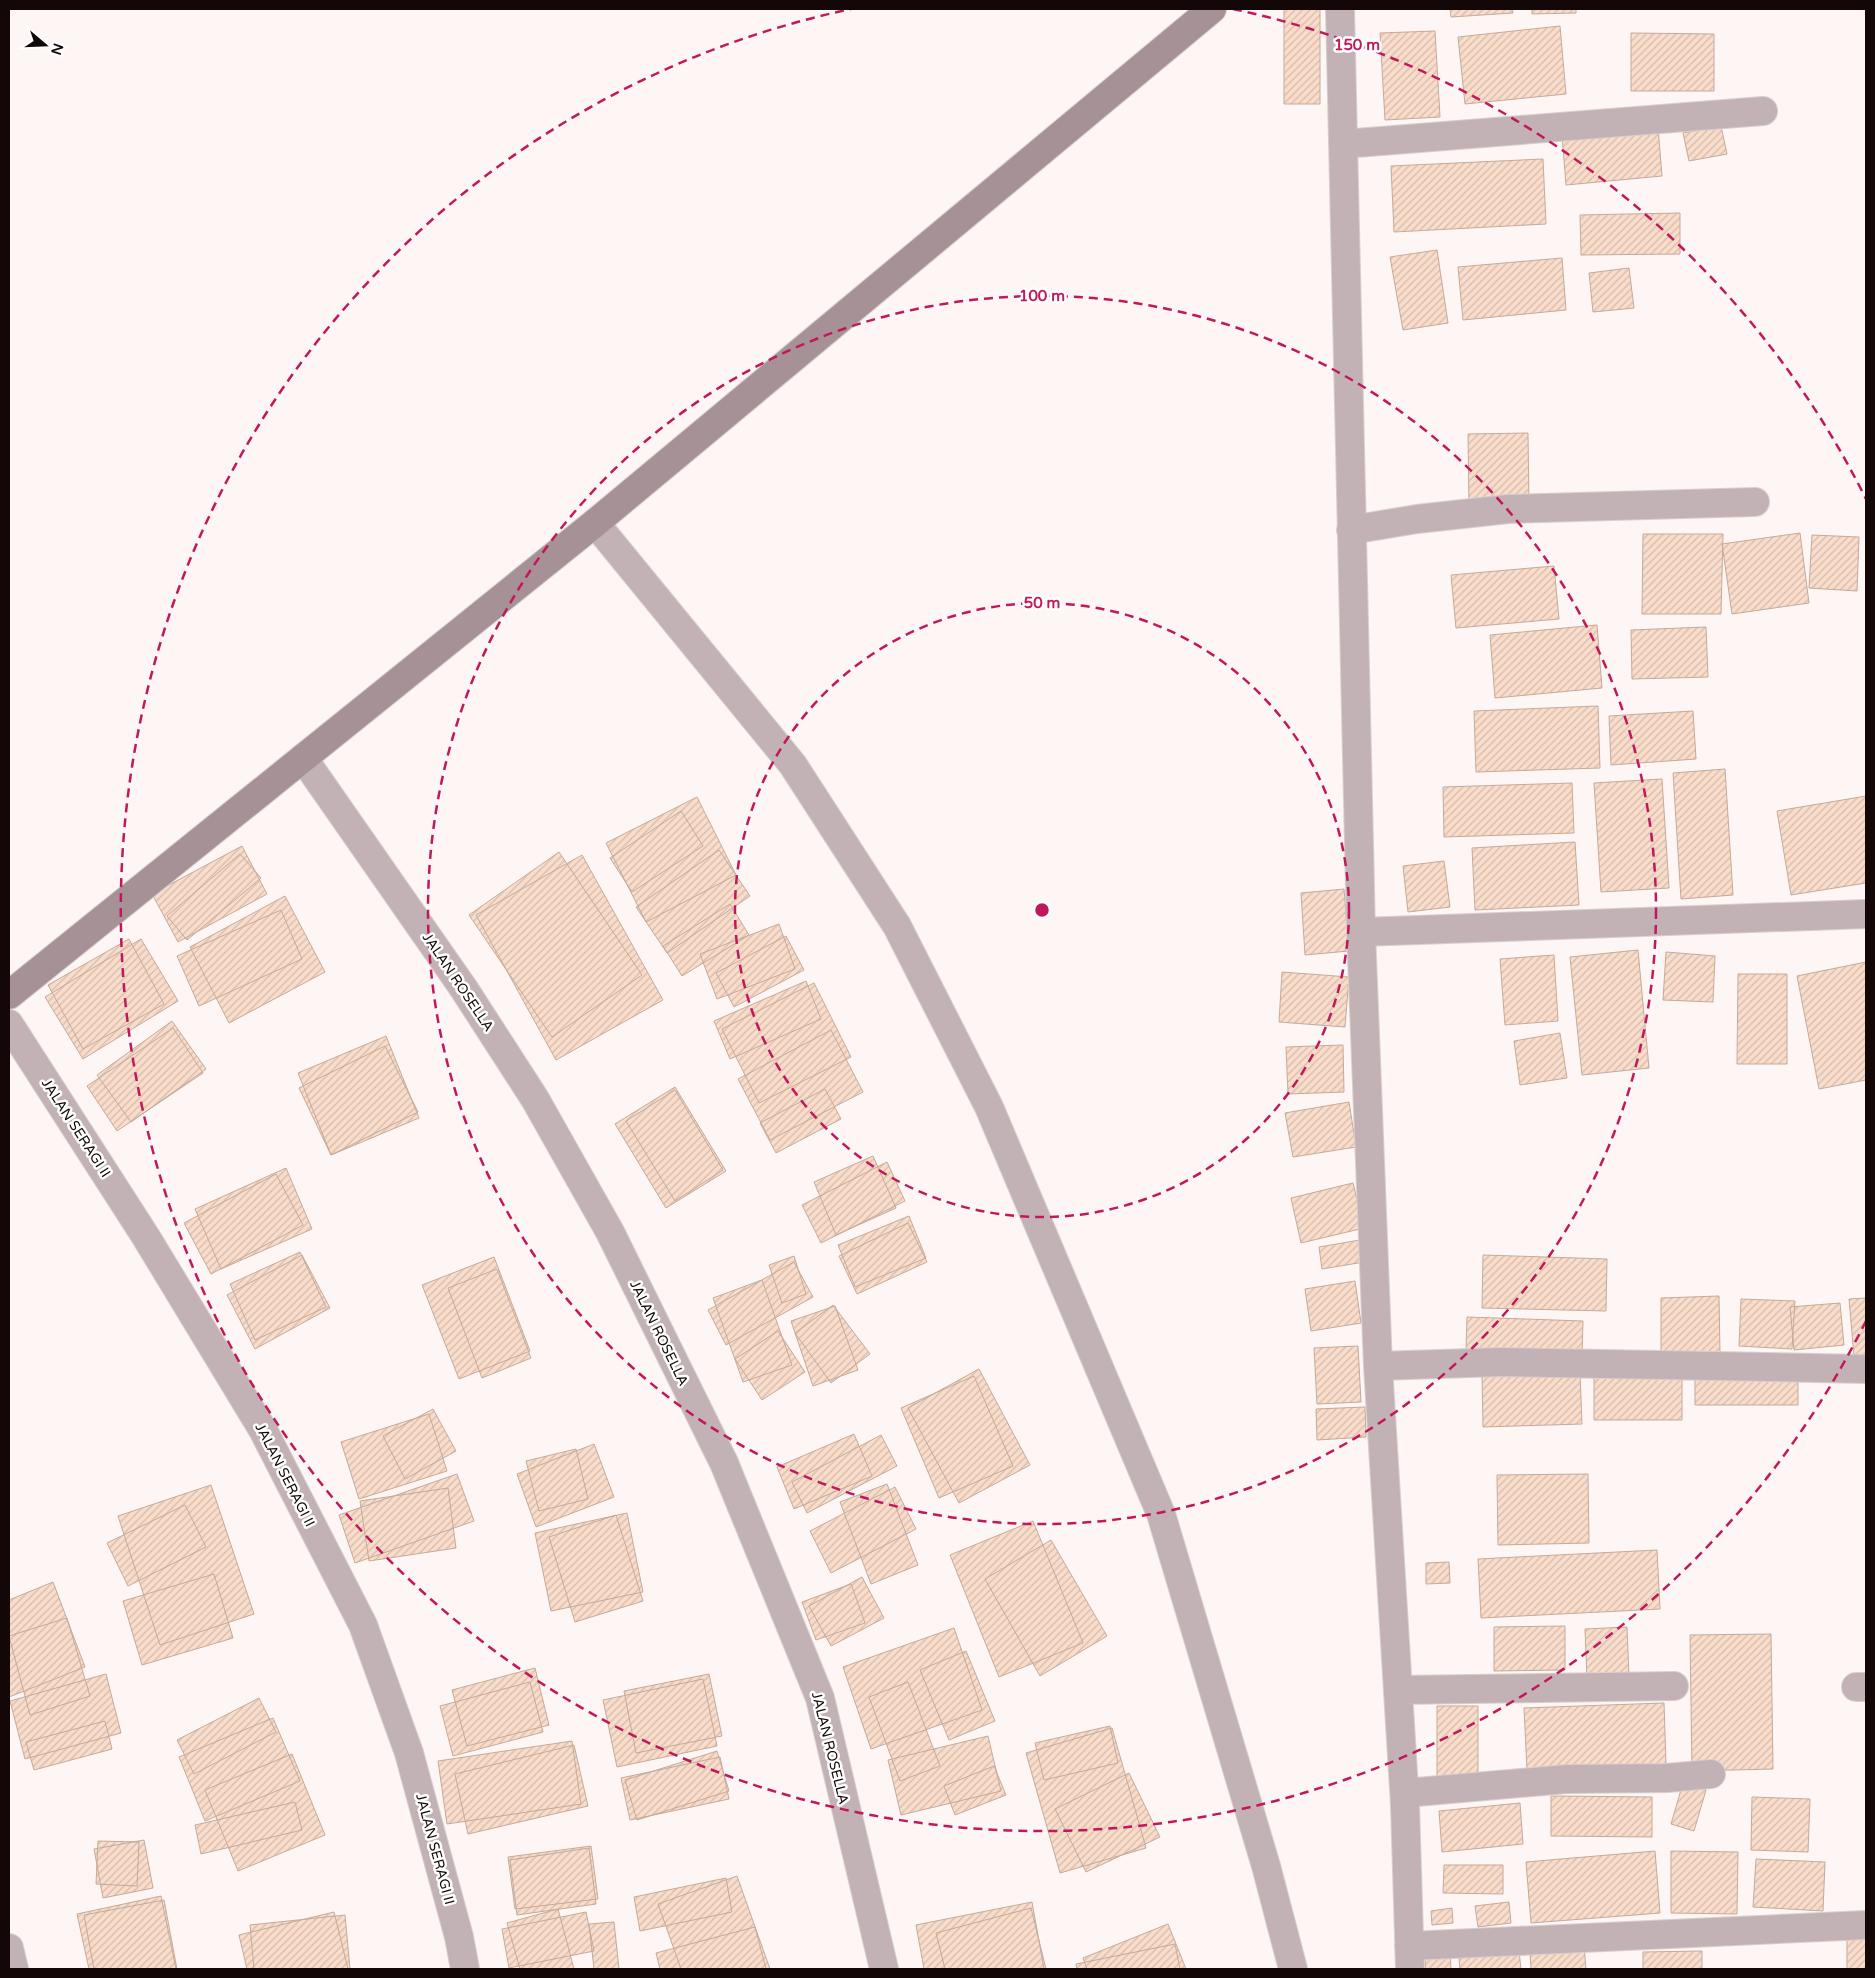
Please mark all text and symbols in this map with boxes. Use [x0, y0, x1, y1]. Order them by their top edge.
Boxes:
north arrow [20, 20, 70, 70]
text: 150 m [1334, 36, 1380, 54]
text: N [47, 41, 67, 57]
text: 100 m [1019, 287, 1065, 305]
text: 50 m [1024, 594, 1060, 612]
centre of rings [1033, 901, 1051, 919]
street label: JALAN ROSELLA [419, 929, 497, 1035]
street label: JALAN SERAGI II [38, 1076, 114, 1180]
street label: JALAN ROSELLA [626, 1277, 692, 1389]
street label: JALAN SERAGI II [252, 1420, 318, 1530]
street label: JALAN ROSELLA [808, 1690, 852, 1806]
street label: JALAN SERAGI II [412, 1792, 458, 1906]

